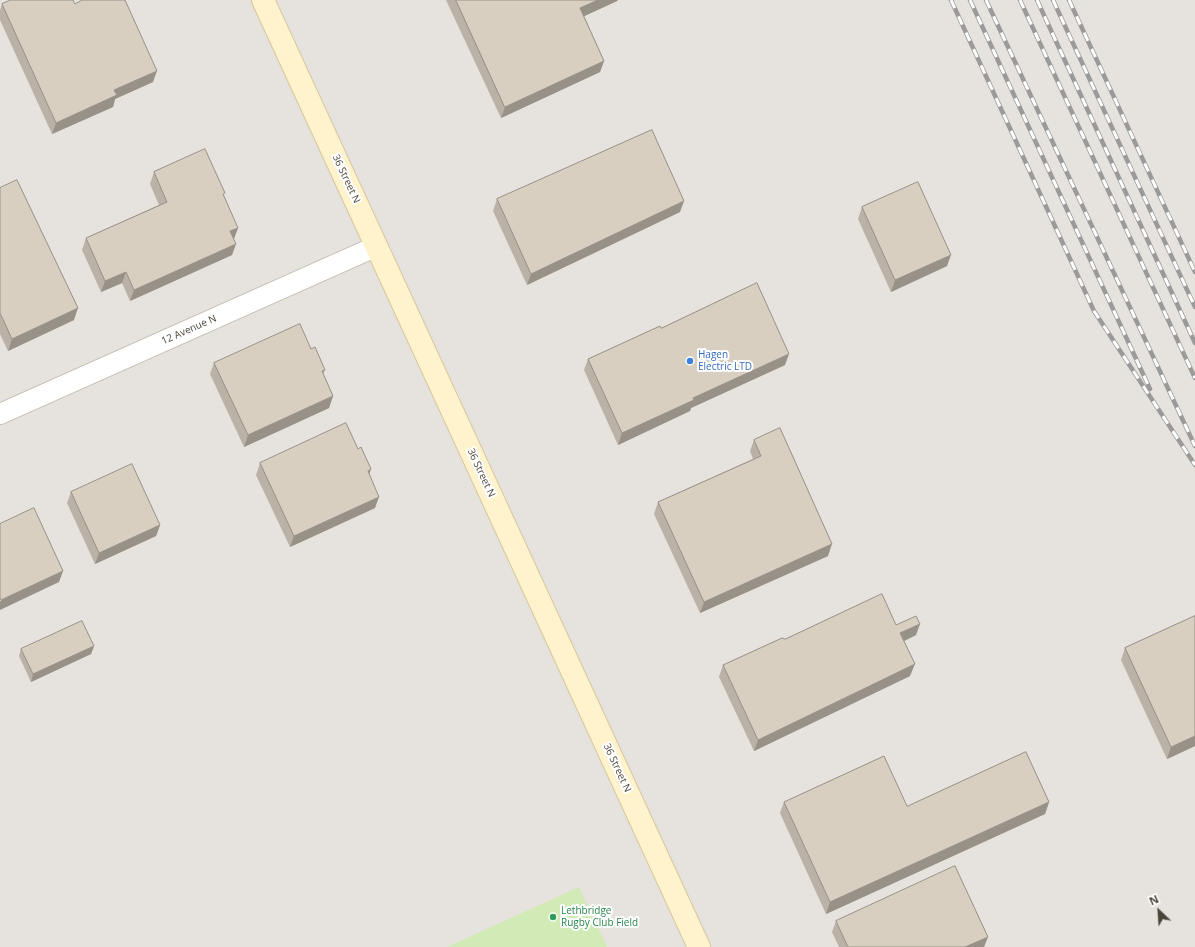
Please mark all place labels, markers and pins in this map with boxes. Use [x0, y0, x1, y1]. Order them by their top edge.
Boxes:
place label: Hagen Electric LTD [698, 349, 752, 372]
marker: Hagen Electric LTD [685, 356, 695, 366]
place label: Lethbridge Rugby Club Field [561, 905, 638, 928]
marker: Lethbridge Rugby Club Field [548, 912, 558, 922]

